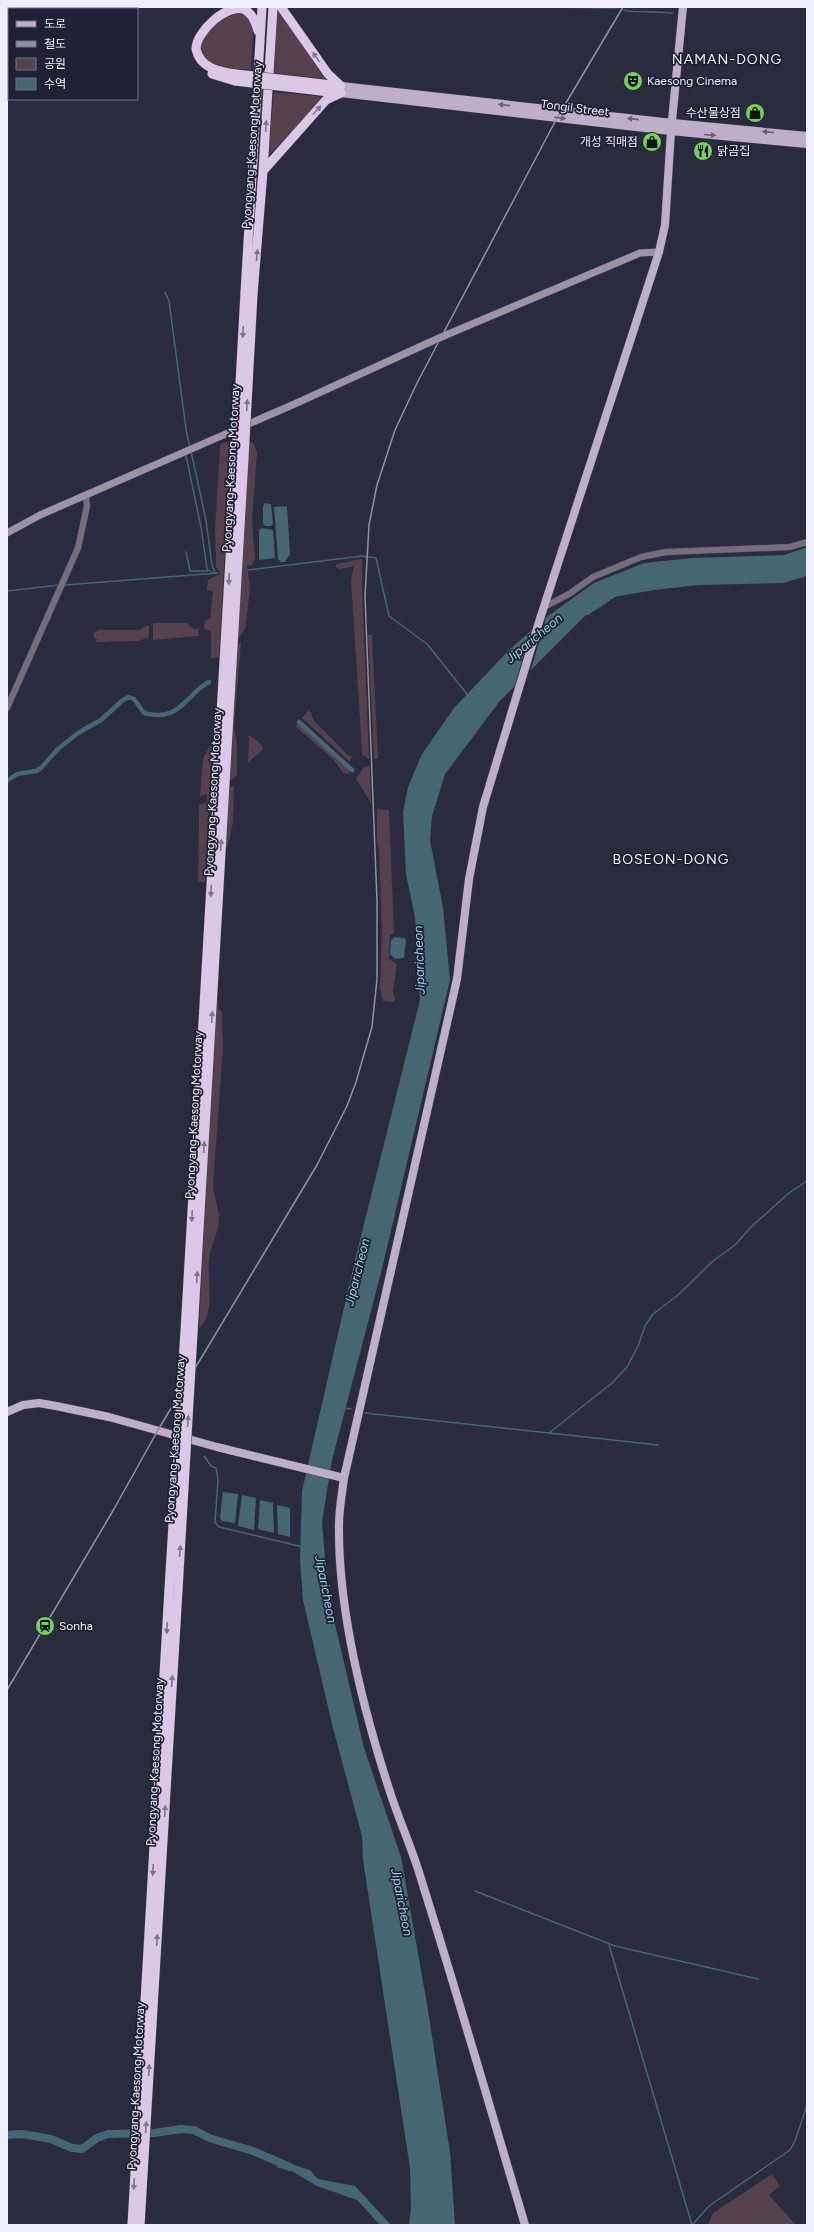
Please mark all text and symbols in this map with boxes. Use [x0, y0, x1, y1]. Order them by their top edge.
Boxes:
legend [8, 8, 138, 100]
text: 도로 [44, 17, 66, 31]
text: 철도 [44, 37, 66, 51]
district label: NAMAN-DONG [672, 51, 782, 68]
one-way arrow [312, 52, 320, 63]
text: 공원 [44, 57, 66, 71]
street label: Pyongyang-Kaesong Motorway [239, 60, 265, 229]
theatre icon: Kaesong Cinema [622, 70, 644, 92]
place label: Kaesong Cinema [647, 74, 737, 88]
text: 수역 [44, 77, 66, 91]
street label: Tongil Street [540, 97, 610, 119]
one-way arrow [498, 101, 510, 108]
shop icon: 수산물상점 [744, 102, 766, 124]
one-way arrow [312, 105, 322, 115]
place label: 수산물상점 [686, 106, 741, 120]
one-way arrow [554, 115, 566, 122]
one-way arrow [627, 116, 639, 122]
one-way arrow [263, 119, 269, 132]
one-way arrow [762, 129, 774, 136]
shop icon: 개성 직매점 [641, 131, 663, 153]
one-way arrow [704, 131, 716, 138]
place label: 개성 직매점 [580, 135, 638, 149]
restaurant icon: 닭곰집 [692, 140, 714, 162]
place label: 닭곰집 [717, 144, 750, 158]
one-way arrow [253, 249, 260, 261]
one-way arrow [240, 326, 246, 339]
street label: Pyongyang-Kaesong Motorway [220, 383, 242, 552]
one-way arrow [244, 398, 250, 411]
one-way arrow [225, 573, 232, 585]
water label: Jiparicheon [502, 610, 565, 666]
street label: Pyongyang-Kaesong Motorway [202, 707, 224, 876]
one-way arrow [218, 839, 225, 851]
district label: BOSEON-DONG [613, 851, 729, 868]
one-way arrow [207, 885, 214, 897]
water label: Jiparicheon [410, 925, 428, 996]
one-way arrow [208, 1011, 215, 1023]
street label: Pyongyang-Kaesong Motorway [183, 1030, 205, 1199]
one-way arrow [201, 1141, 208, 1153]
one-way arrow [188, 1210, 195, 1222]
water label: Jiparicheon [341, 1237, 373, 1308]
one-way arrow [193, 1271, 200, 1283]
street label: Pyongyang-Kaesong Motorway [162, 1354, 188, 1523]
one-way arrow [185, 1414, 191, 1427]
one-way arrow [177, 1544, 183, 1557]
water label: Jiparicheon [312, 1553, 340, 1624]
station icon: Sonha [34, 1615, 56, 1637]
place label: Sonha [59, 1619, 93, 1633]
one-way arrow [164, 1622, 170, 1635]
one-way arrow [169, 1675, 176, 1687]
street label: Pyongyang-Kaesong Motorway [144, 1677, 166, 1846]
one-way arrow [161, 1805, 168, 1817]
one-way arrow [149, 1864, 156, 1876]
water label: Jiparicheon [388, 1866, 416, 1937]
one-way arrow [153, 1934, 160, 1946]
street label: Pyongyang-Kaesong Motorway [125, 2001, 147, 2170]
one-way arrow [146, 2064, 153, 2076]
one-way arrow [142, 2121, 149, 2133]
one-way arrow [130, 2178, 137, 2190]

